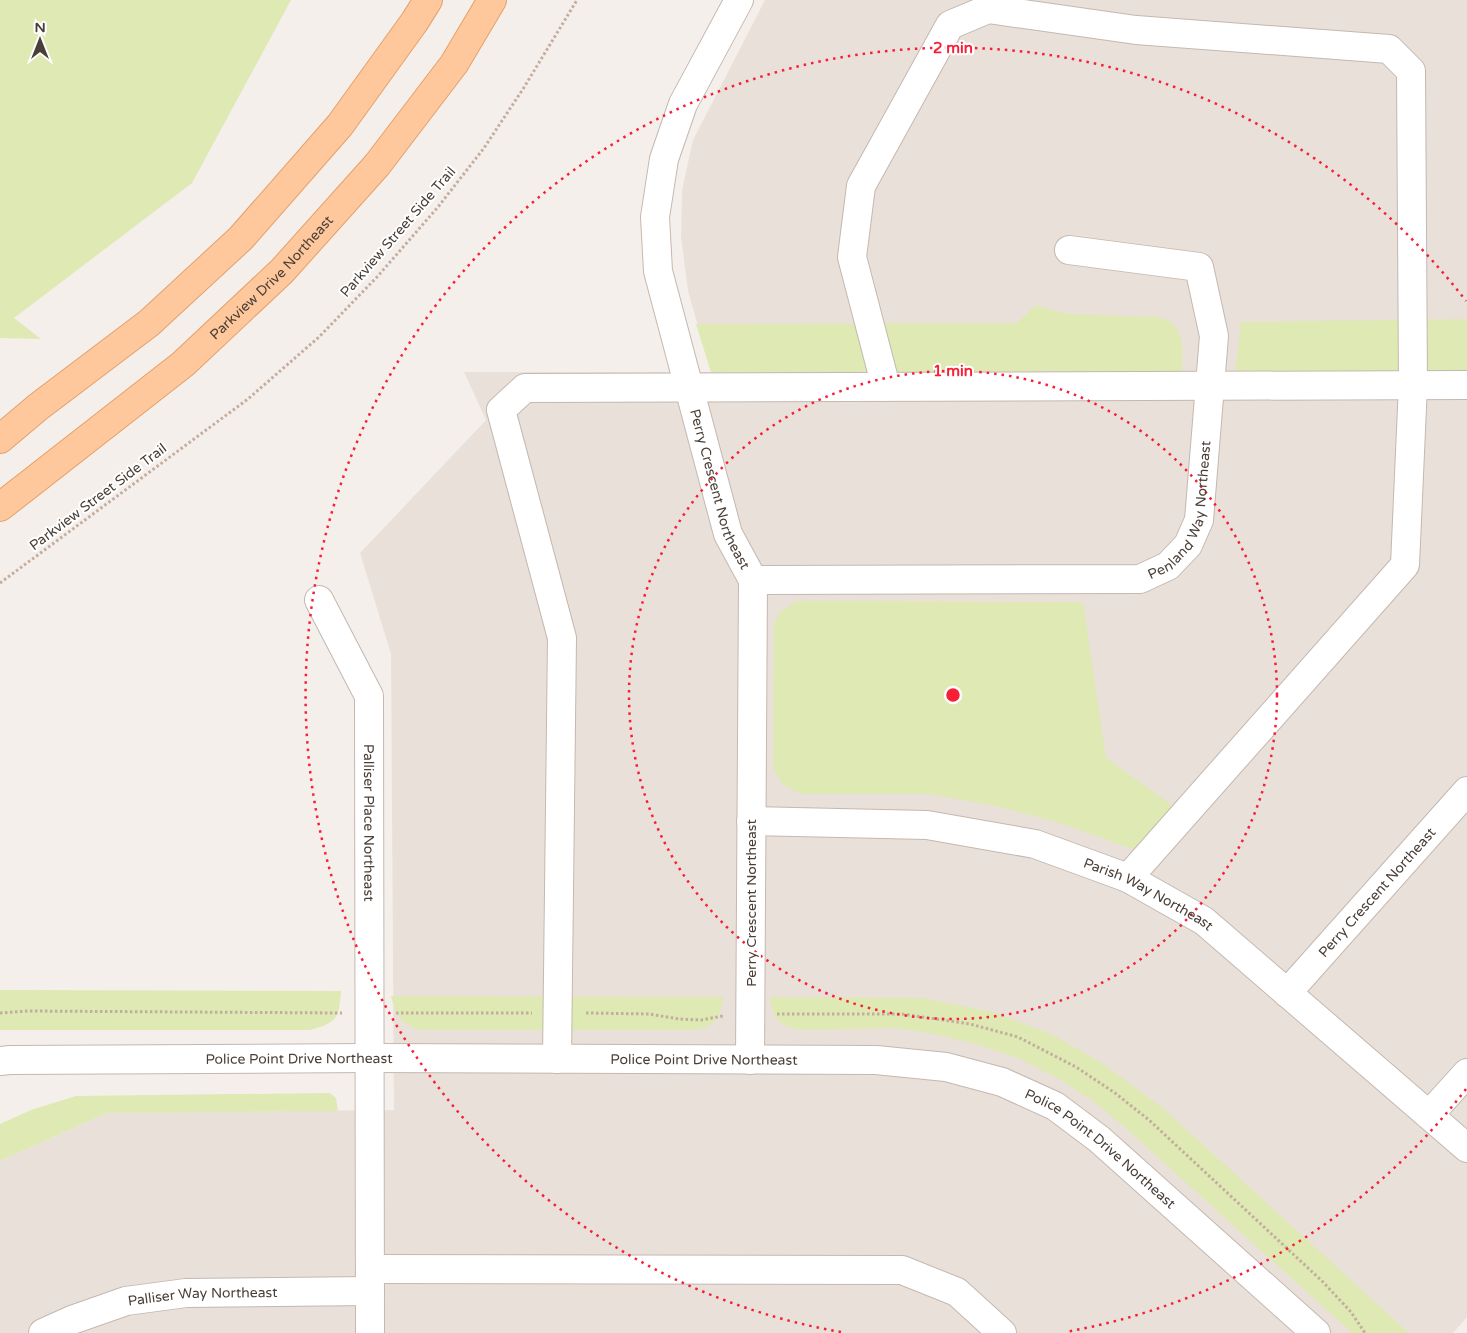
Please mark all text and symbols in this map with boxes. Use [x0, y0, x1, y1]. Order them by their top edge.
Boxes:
north arrow [15, 15, 65, 65]
text: N [34, 19, 46, 36]
text: 2 min [933, 39, 973, 57]
street label: Parkview Street Side Trail [337, 163, 459, 301]
street label: Parkview Drive Northeast [206, 211, 337, 343]
text: 1 min [933, 362, 973, 380]
street label: Perry Crescent Northeast [687, 407, 754, 573]
street label: Penland Way Northeast [1145, 439, 1214, 583]
street label: Parkview Street Side Trail [26, 440, 170, 554]
centre of rings [944, 686, 962, 704]
street label: Palliser Place Northeast [361, 744, 378, 902]
street label: Perry Crescent Northeast [743, 818, 760, 987]
street label: Perry Crescent Northeast [1315, 823, 1439, 961]
street label: Parish Way Northeast [1081, 854, 1218, 934]
street label: Police Point Drive Northeast [205, 1049, 393, 1067]
street label: Police Point Drive Northeast [610, 1050, 798, 1068]
street label: Police Point Drive Northeast [1022, 1085, 1180, 1212]
street label: Palliser Way Northeast [127, 1283, 278, 1309]

